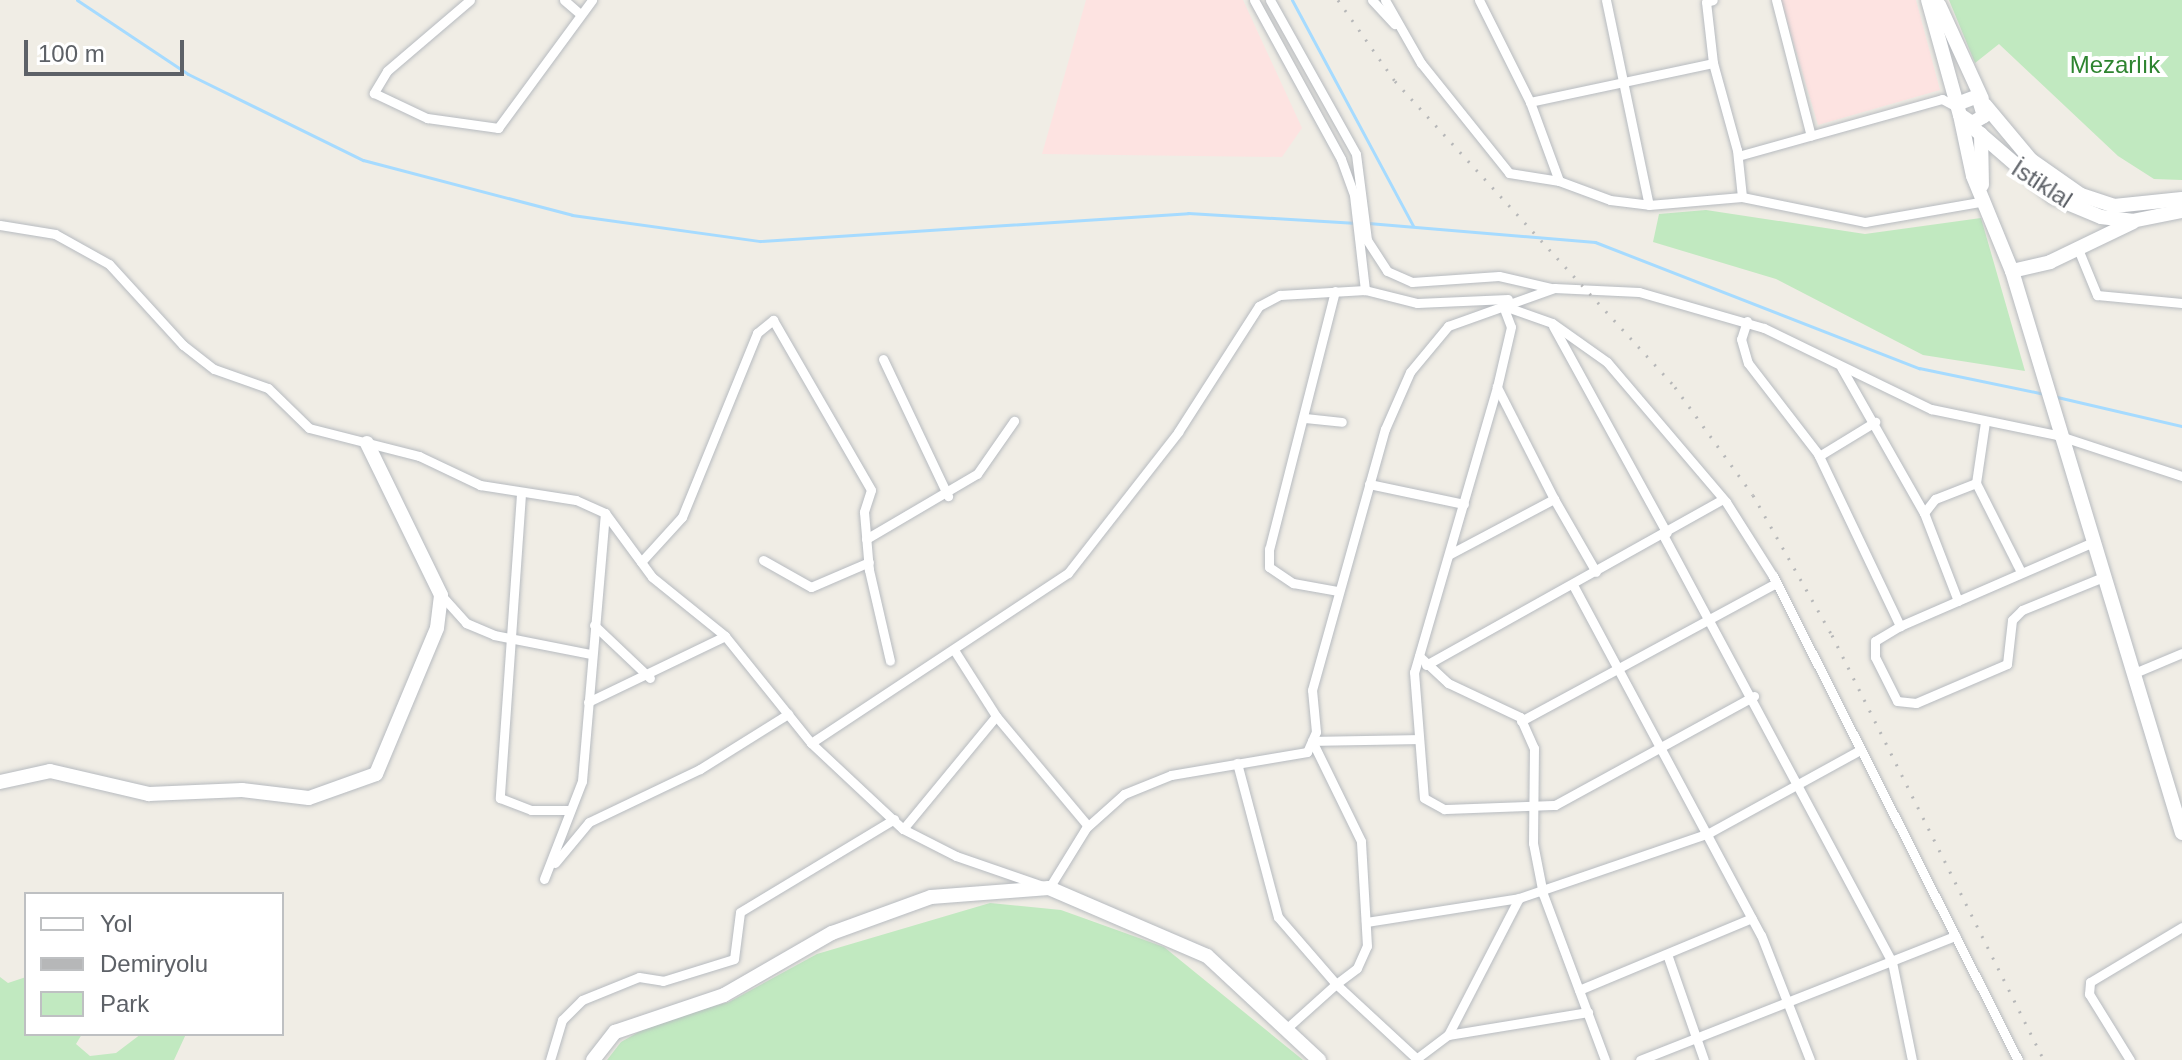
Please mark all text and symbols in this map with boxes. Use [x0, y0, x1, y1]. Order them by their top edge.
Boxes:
scale bar [28, 24, 188, 74]
text: 100 m [38, 40, 105, 67]
park label: Mezarlık [2070, 51, 2160, 79]
street label: İstiklal [2006, 154, 2078, 214]
legend [24, 892, 284, 1036]
text: Yol [100, 910, 132, 937]
text: Demiryolu [100, 950, 208, 977]
text: Park [100, 990, 149, 1017]

